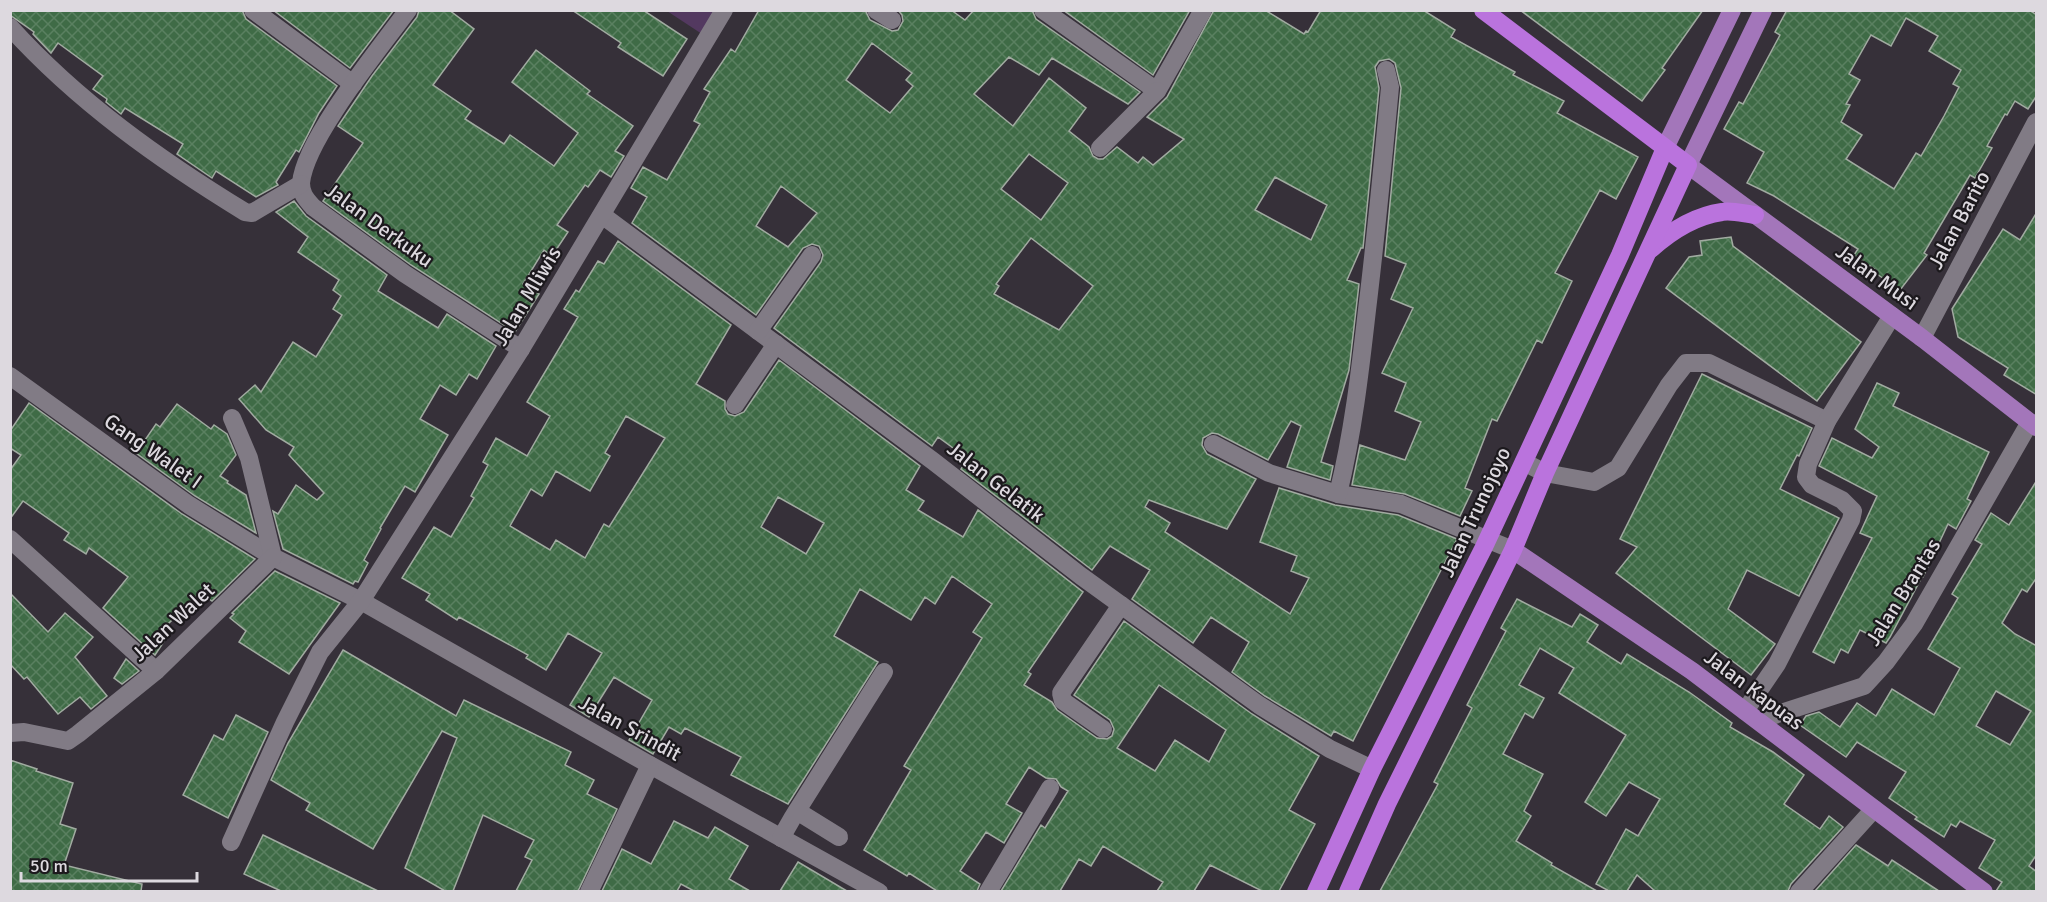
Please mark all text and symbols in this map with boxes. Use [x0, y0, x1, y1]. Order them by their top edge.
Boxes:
street label: Jalan Barito [1922, 166, 1996, 274]
street label: Jalan Derkuku [320, 177, 438, 273]
street label: Jalan Musi [1831, 238, 1923, 316]
street label: Jalan Mliwis [487, 242, 567, 350]
street label: Gang Walet I [99, 408, 207, 494]
street label: Jalan Gelatik [942, 436, 1050, 528]
street label: Jalan Trunojoyo [1434, 443, 1516, 581]
street label: Jalan Brantas [1860, 534, 1946, 650]
street label: Jalan Walet [126, 577, 220, 667]
street label: Jalan Kapuas [1699, 644, 1809, 736]
street label: Jalan Srindit [574, 689, 686, 767]
scale bar [21, 845, 196, 883]
text: 50 m [30, 855, 68, 877]

